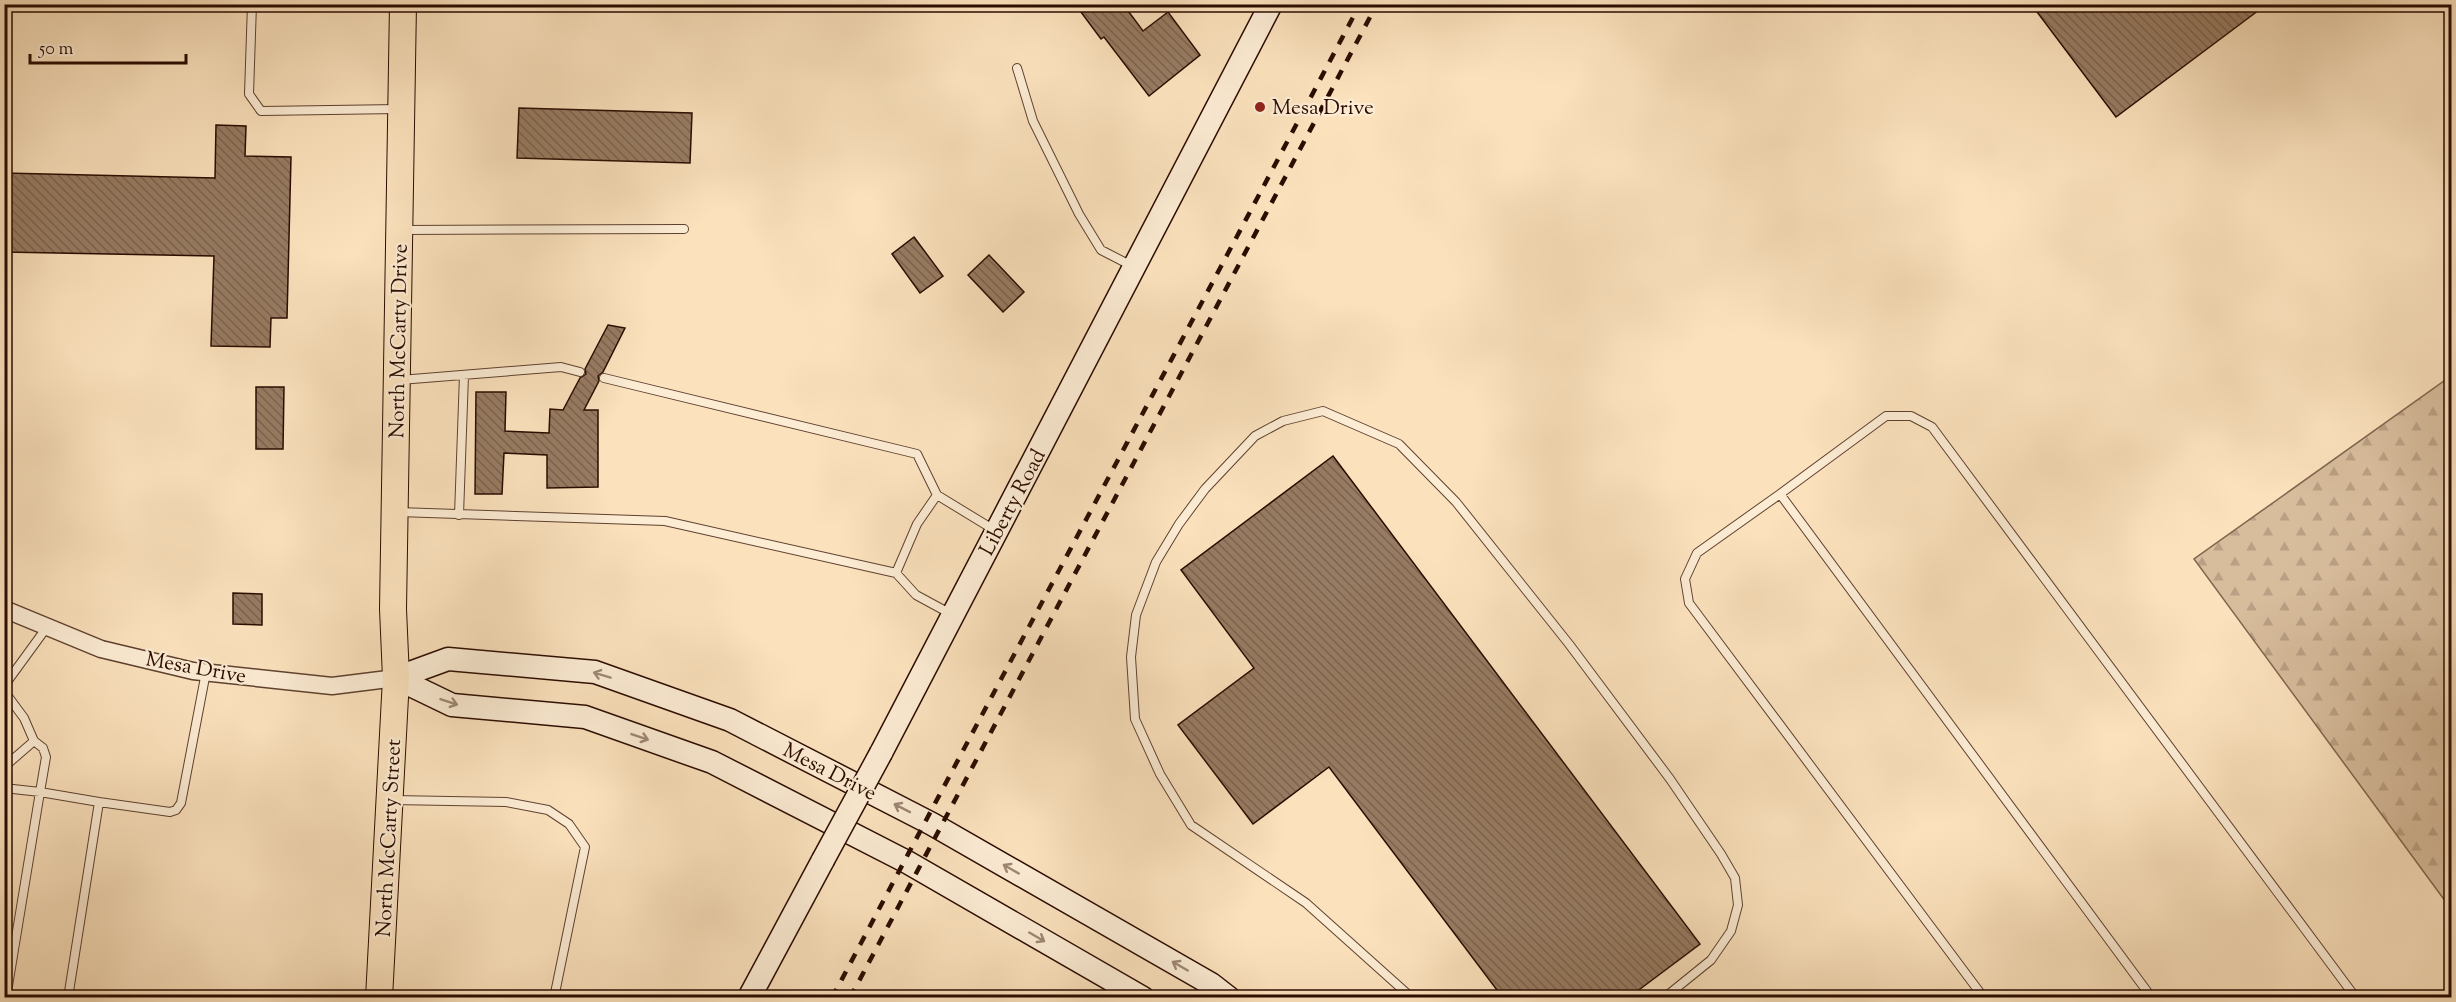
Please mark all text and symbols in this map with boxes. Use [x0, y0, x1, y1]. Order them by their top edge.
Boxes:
scale bar [30, 27, 186, 65]
text: 50 m [38, 37, 74, 63]
place label: Mesa Drive [1272, 94, 1374, 124]
marker: Mesa Drive [1253, 100, 1267, 114]
street label: North McCarty Drive [383, 243, 417, 439]
street label: Liberty Road [973, 444, 1055, 562]
street label: Mesa Drive [143, 645, 248, 693]
one-way arrow [593, 669, 612, 680]
one-way arrow [439, 697, 458, 708]
one-way arrow [630, 732, 649, 743]
street label: Mesa Drive [777, 736, 881, 809]
street label: North McCarty Street [370, 738, 410, 938]
one-way arrow [893, 802, 911, 813]
one-way arrow [1003, 863, 1020, 875]
one-way arrow [1028, 932, 1046, 943]
one-way arrow [1172, 960, 1189, 972]

